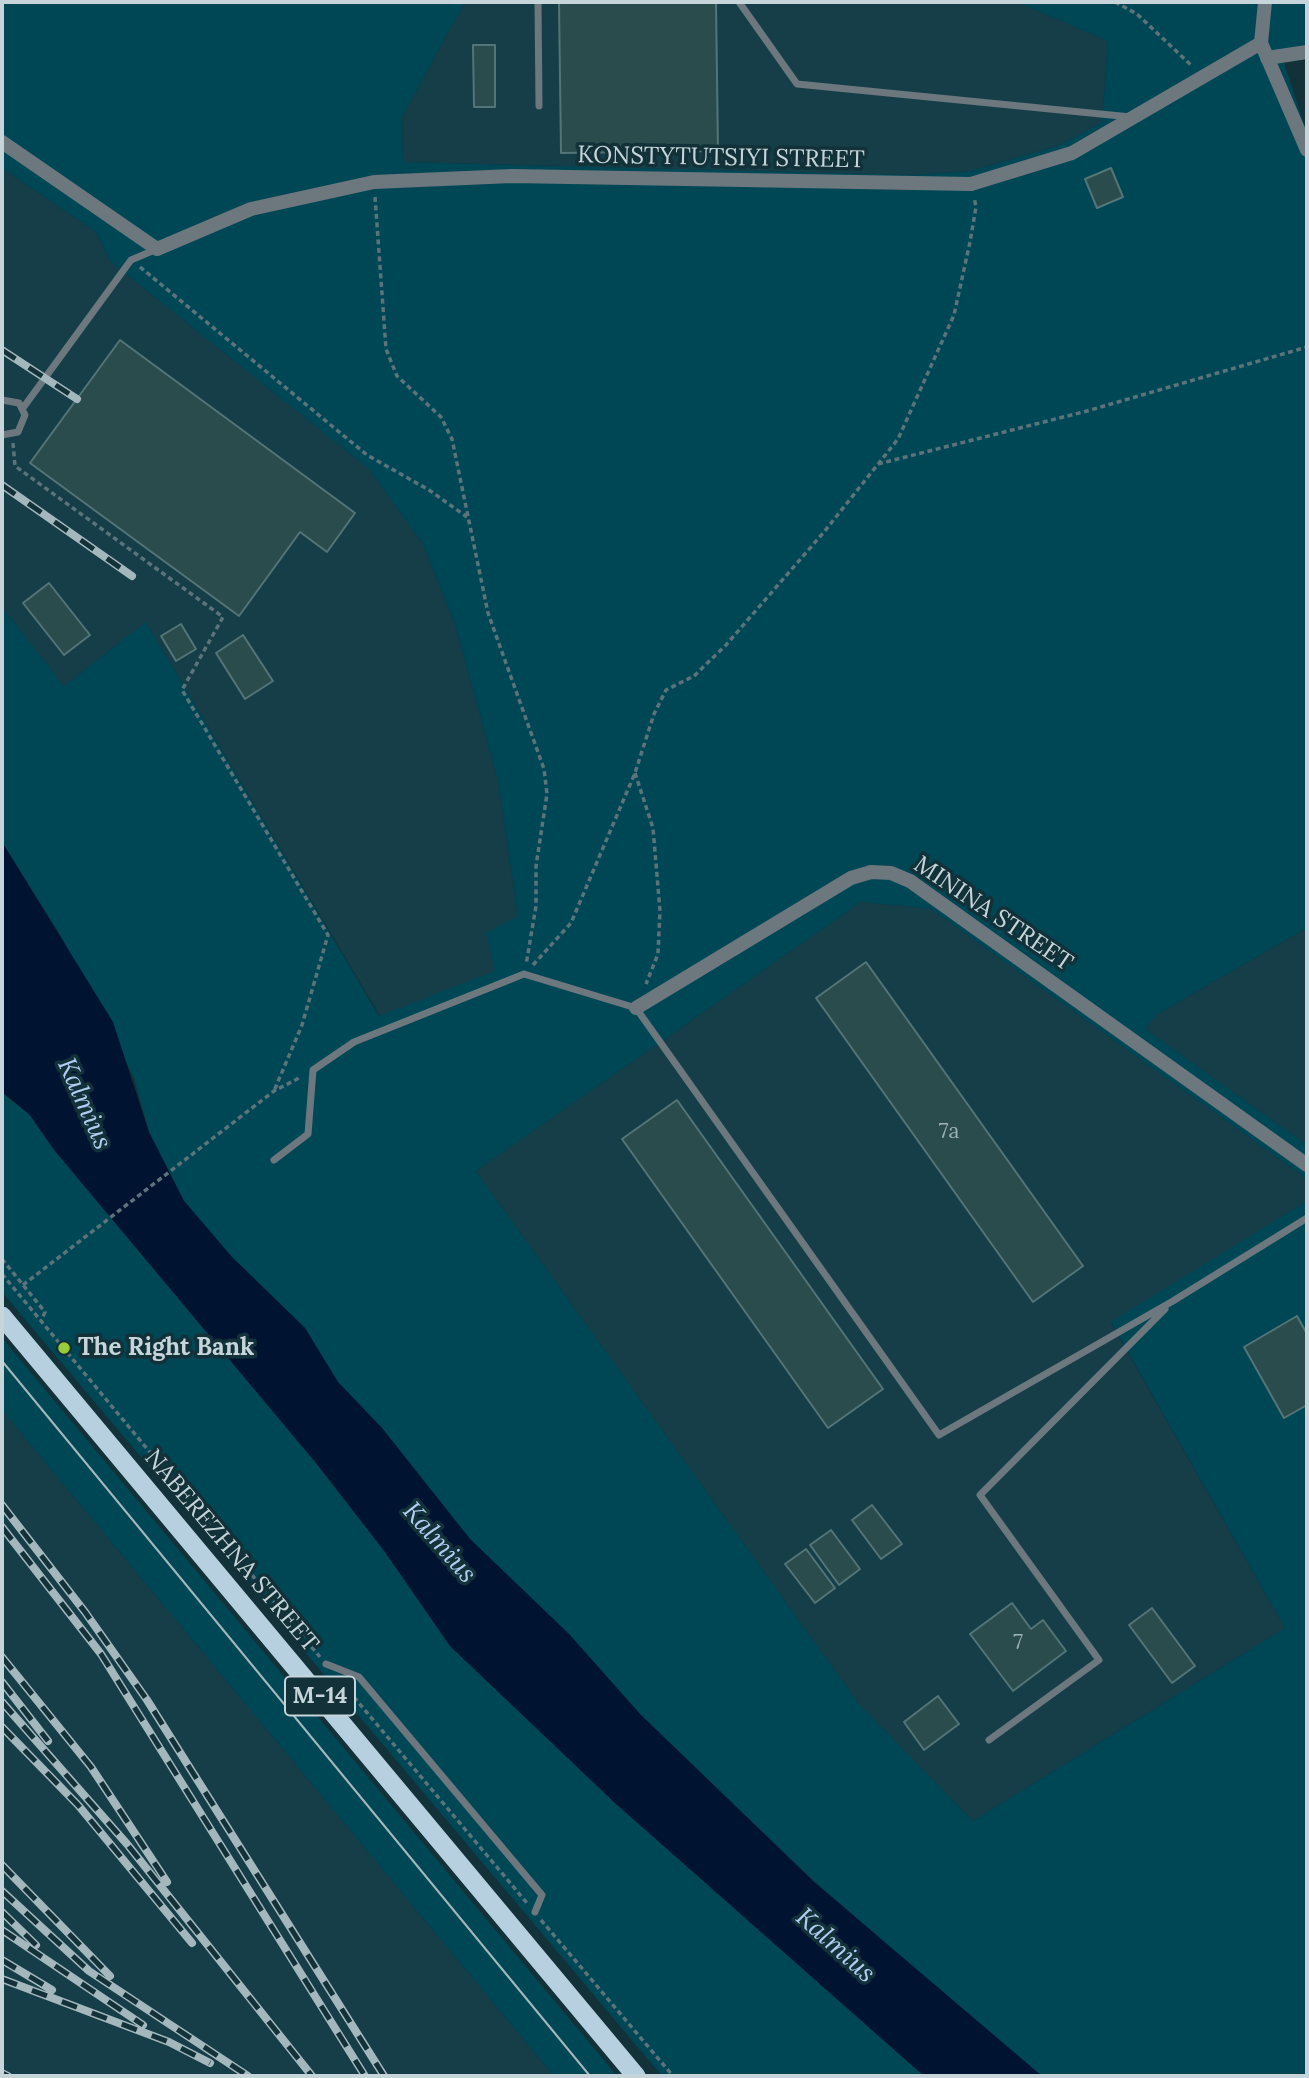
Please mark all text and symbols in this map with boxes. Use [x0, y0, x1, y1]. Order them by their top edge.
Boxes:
street label: KONSTYTUTSIYI STREET [577, 141, 865, 175]
street label: MININA STREET [908, 850, 1078, 978]
water label: Kalmius [50, 1054, 118, 1154]
house number: 7а [939, 1119, 959, 1145]
place label: The Right Bank [78, 1334, 254, 1362]
marker: The Right Bank [56, 1340, 72, 1356]
street label: NABEREZHNA STREET [138, 1444, 324, 1658]
water label: Kalmius [396, 1496, 482, 1590]
house number: 7 [1013, 1630, 1023, 1656]
road number: М-14 [285, 1676, 355, 1716]
water label: Kalmius [789, 1902, 881, 1990]

